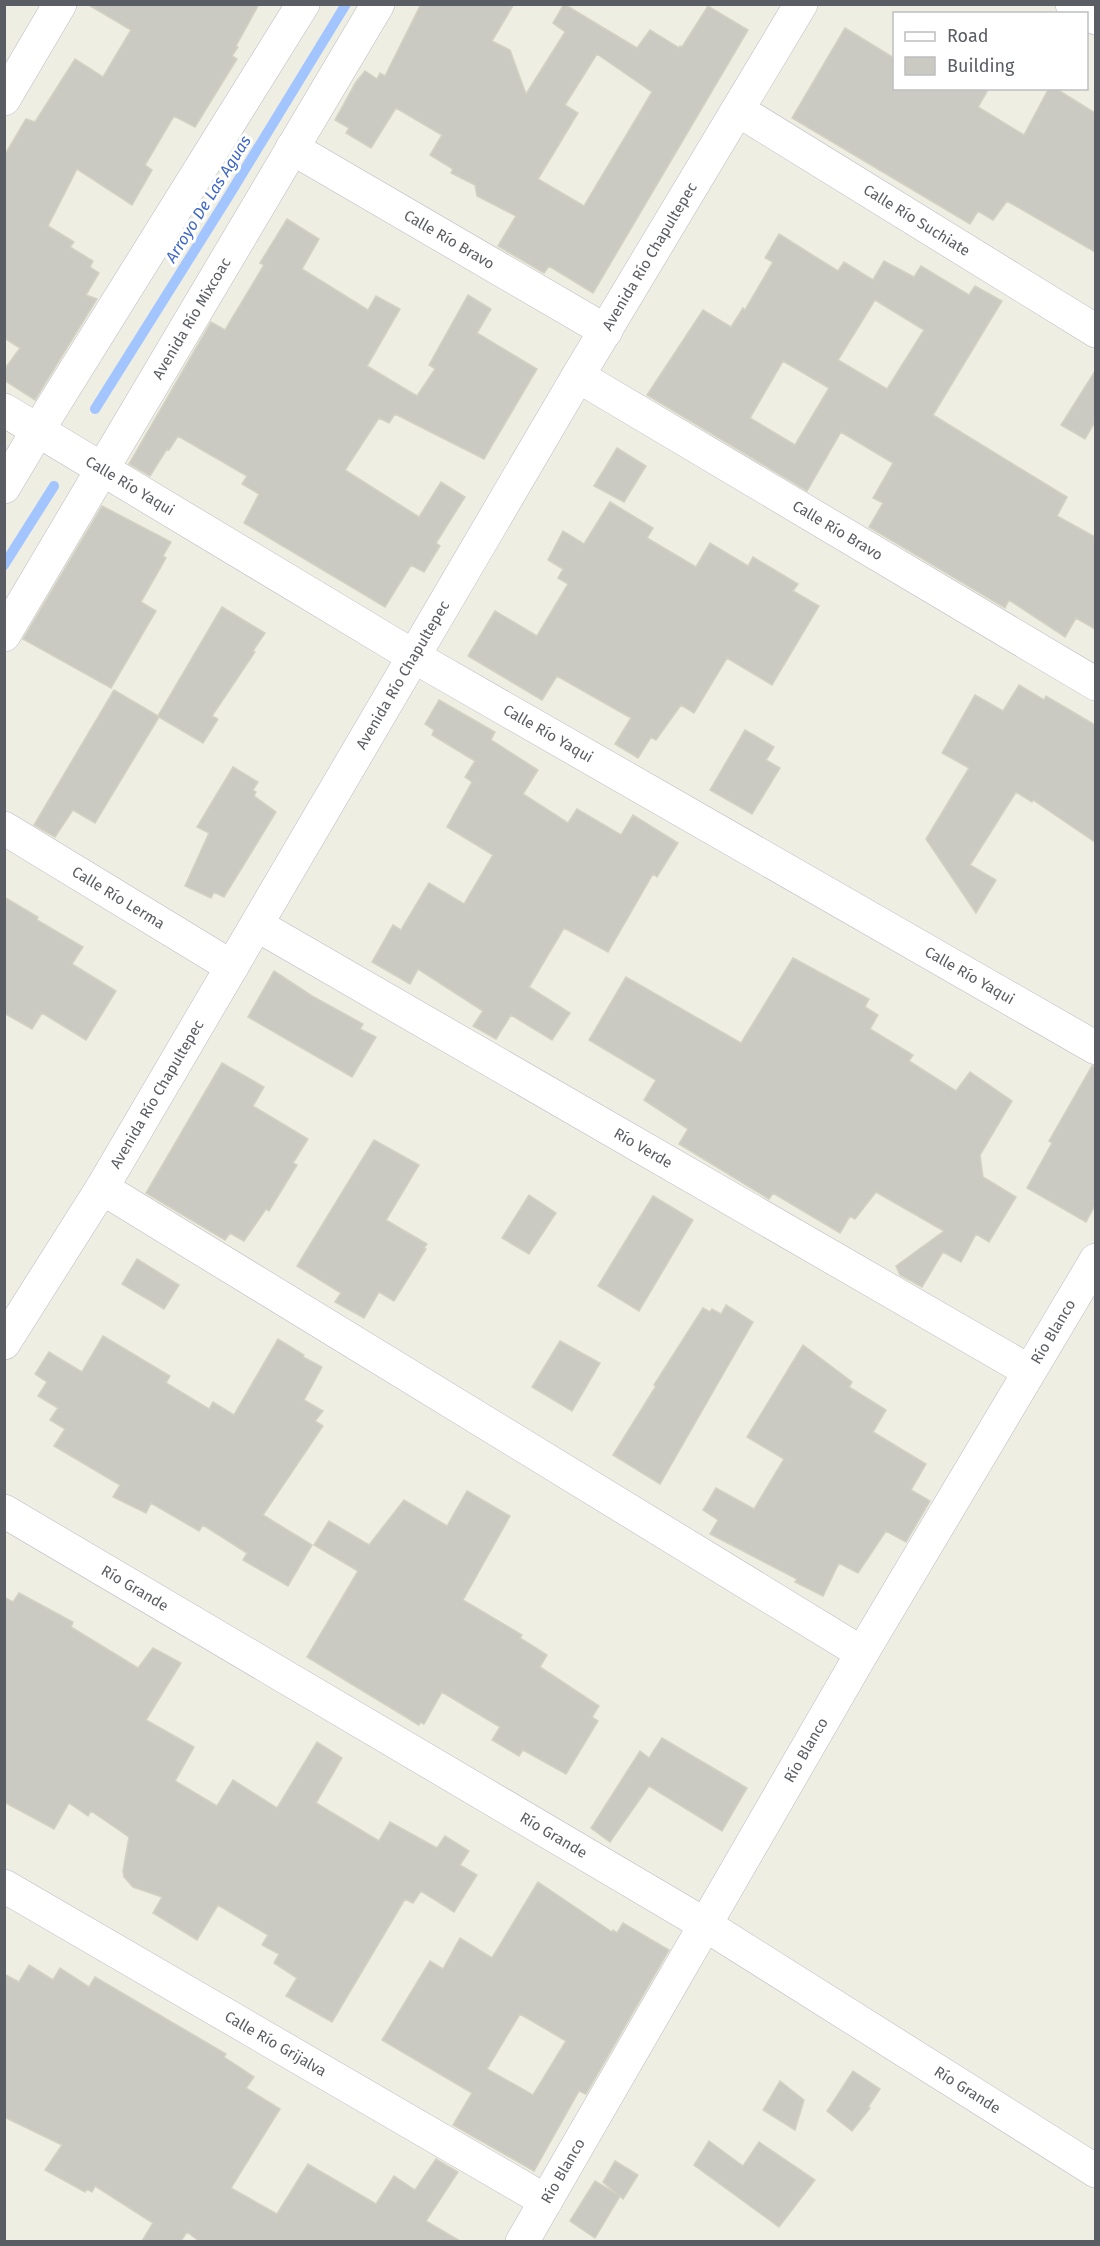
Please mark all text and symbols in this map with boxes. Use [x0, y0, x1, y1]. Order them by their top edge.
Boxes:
legend [893, 12, 1088, 90]
text: Road [947, 25, 989, 47]
text: Building [947, 55, 1015, 77]
water label: Arroyo De Las Aguas [161, 132, 255, 267]
street label: Avenida Río Chapultepec [598, 179, 701, 334]
street label: Calle Río Suchiate [860, 181, 973, 260]
street label: Calle Río Bravo [401, 206, 498, 273]
street label: Avenida Río Mixcoac [149, 254, 235, 382]
street label: Calle Río Yaqui [82, 452, 178, 519]
street label: Calle Río Bravo [789, 497, 886, 564]
street label: Avenida Río Chapultepec [352, 597, 453, 753]
street label: Calle Río Yaqui [500, 701, 596, 766]
street label: Calle Río Lerma [69, 863, 168, 933]
street label: Calle Río Yaqui [922, 943, 1018, 1008]
street label: Avenida Río Chapultepec [106, 1017, 208, 1172]
street label: Río Verde [611, 1124, 676, 1172]
street label: Río Blanco [1027, 1296, 1079, 1367]
street label: Río Grande [98, 1561, 172, 1615]
street label: Río Blanco [780, 1714, 832, 1786]
street label: Río Grande [517, 1808, 590, 1862]
street label: Calle Río Grijalva [221, 2007, 330, 2080]
street label: Río Grande [931, 2062, 1004, 2118]
street label: Río Blanco [537, 2135, 589, 2207]

